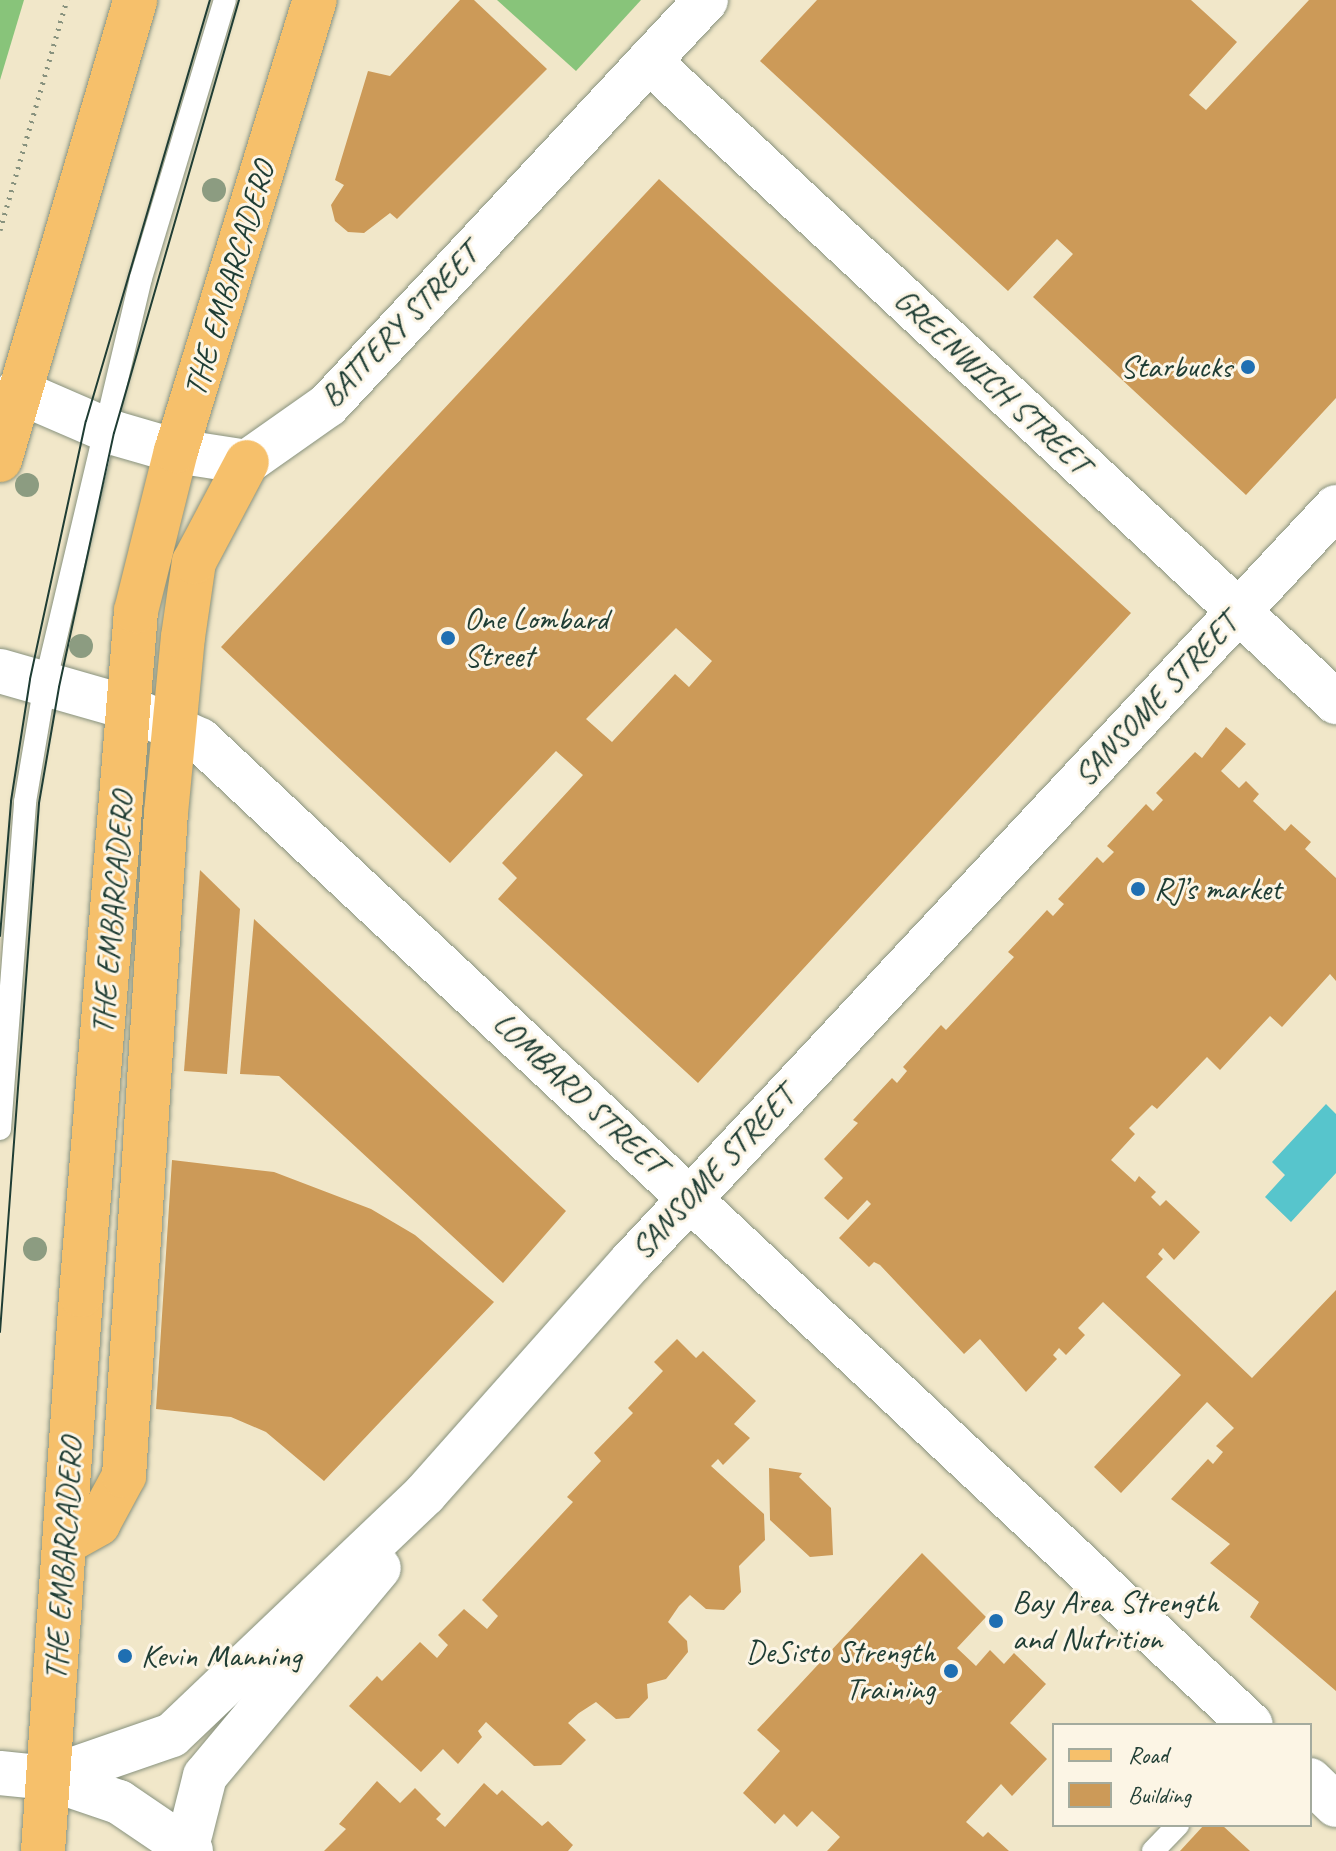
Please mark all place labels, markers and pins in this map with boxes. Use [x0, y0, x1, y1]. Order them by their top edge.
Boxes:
place label: Starbucks [1120, 348, 1232, 386]
marker: Starbucks [1239, 358, 1257, 376]
place label: One Lombard Street [464, 601, 606, 676]
marker: One Lombard Street [439, 629, 457, 647]
place label: RJ’s market [1154, 870, 1280, 908]
marker: RJ’s market [1129, 880, 1147, 898]
place label: Bay Area Strength and Nutrition [1012, 1584, 1218, 1659]
marker: Bay Area Strength and Nutrition [987, 1612, 1005, 1630]
place label: DeSisto Strength Training [744, 1634, 935, 1709]
place label: Kevin Manning [141, 1637, 302, 1675]
marker: Kevin Manning [116, 1647, 134, 1665]
marker: DeSisto Strength Training [942, 1662, 960, 1680]

